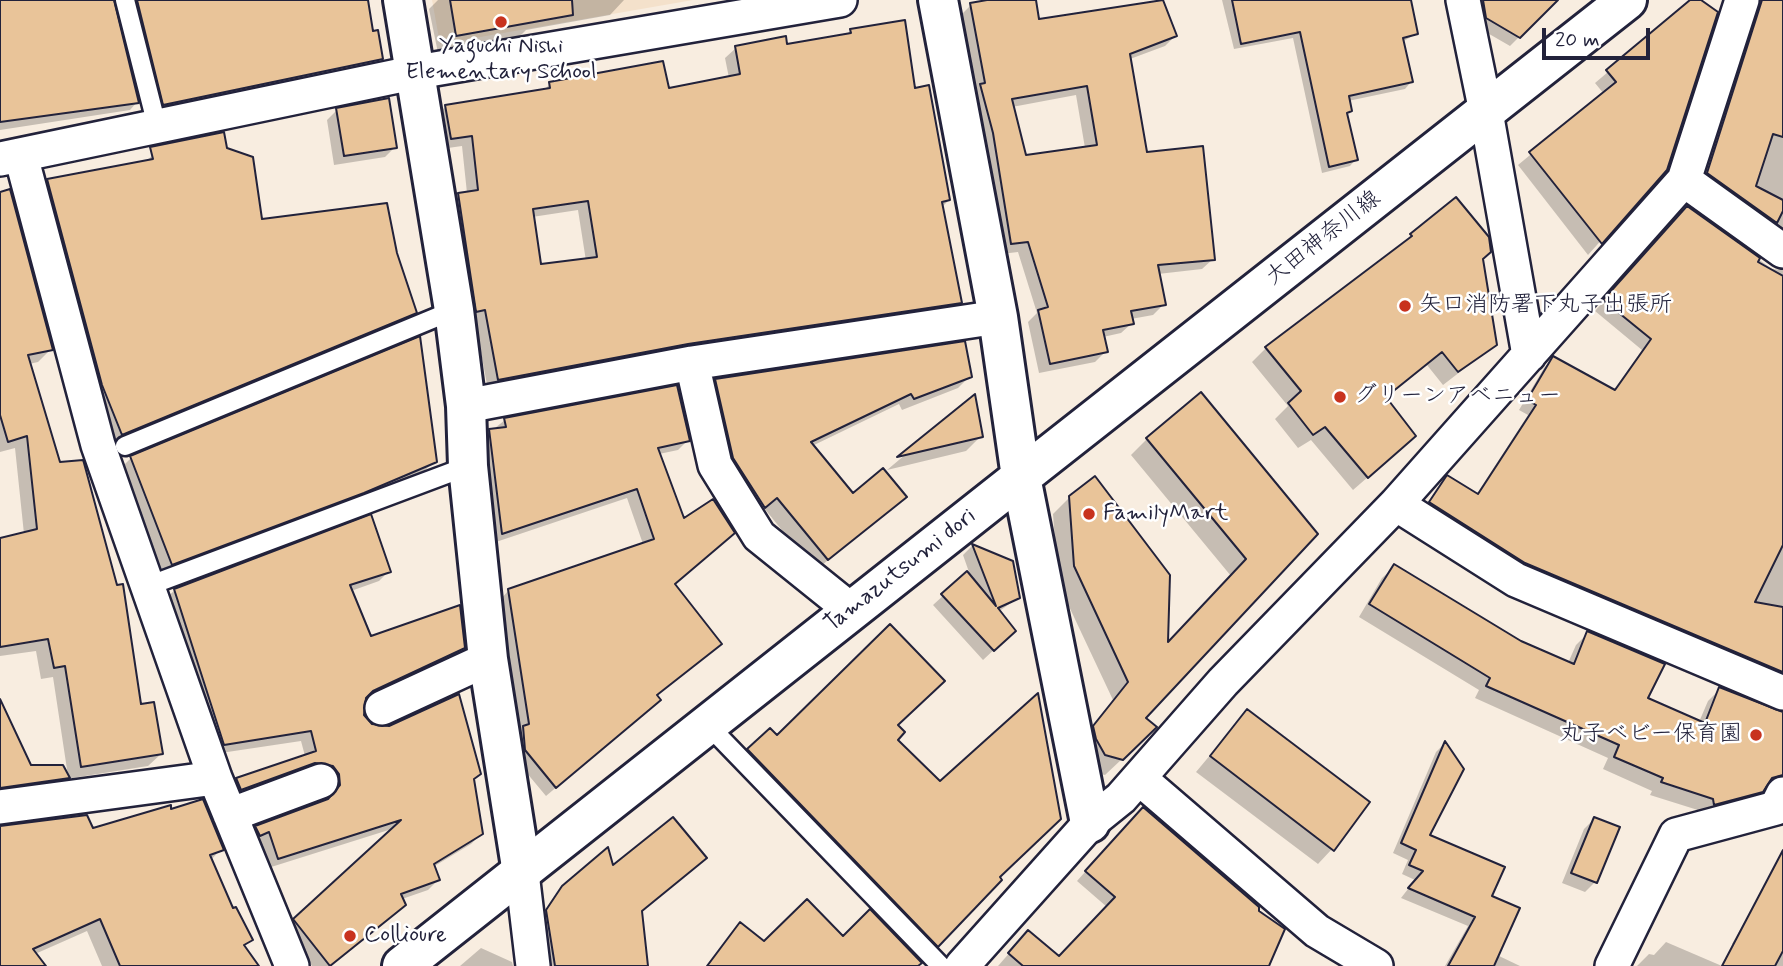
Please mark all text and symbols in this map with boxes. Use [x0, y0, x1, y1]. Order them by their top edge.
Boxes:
marker: Yaguchi Nishi Elementary School [493, 14, 509, 30]
scale bar [1545, 14, 1654, 58]
text: 20 m [1555, 26, 1600, 54]
place label: Yaguchi Nishi Elementary School [405, 33, 597, 87]
street label: 大田神奈川線 [1261, 186, 1387, 292]
place label: 矢口消防署下丸子出張所 [1419, 292, 1672, 320]
marker: 矢口消防署下丸子出張所 [1397, 298, 1413, 314]
place label: グリーンアベニュー [1354, 383, 1561, 411]
marker: グリーンアベニュー [1332, 389, 1348, 405]
place label: FamilyMart [1103, 500, 1228, 528]
street label: Tamazutsumi dori [820, 503, 982, 639]
marker: FamilyMart [1081, 506, 1097, 522]
place label: 丸子ベビー保育園 [1559, 721, 1742, 749]
marker: 丸子ベビー保育園 [1748, 727, 1764, 743]
place label: Collioure [364, 922, 447, 950]
marker: Collioure [342, 928, 358, 944]

